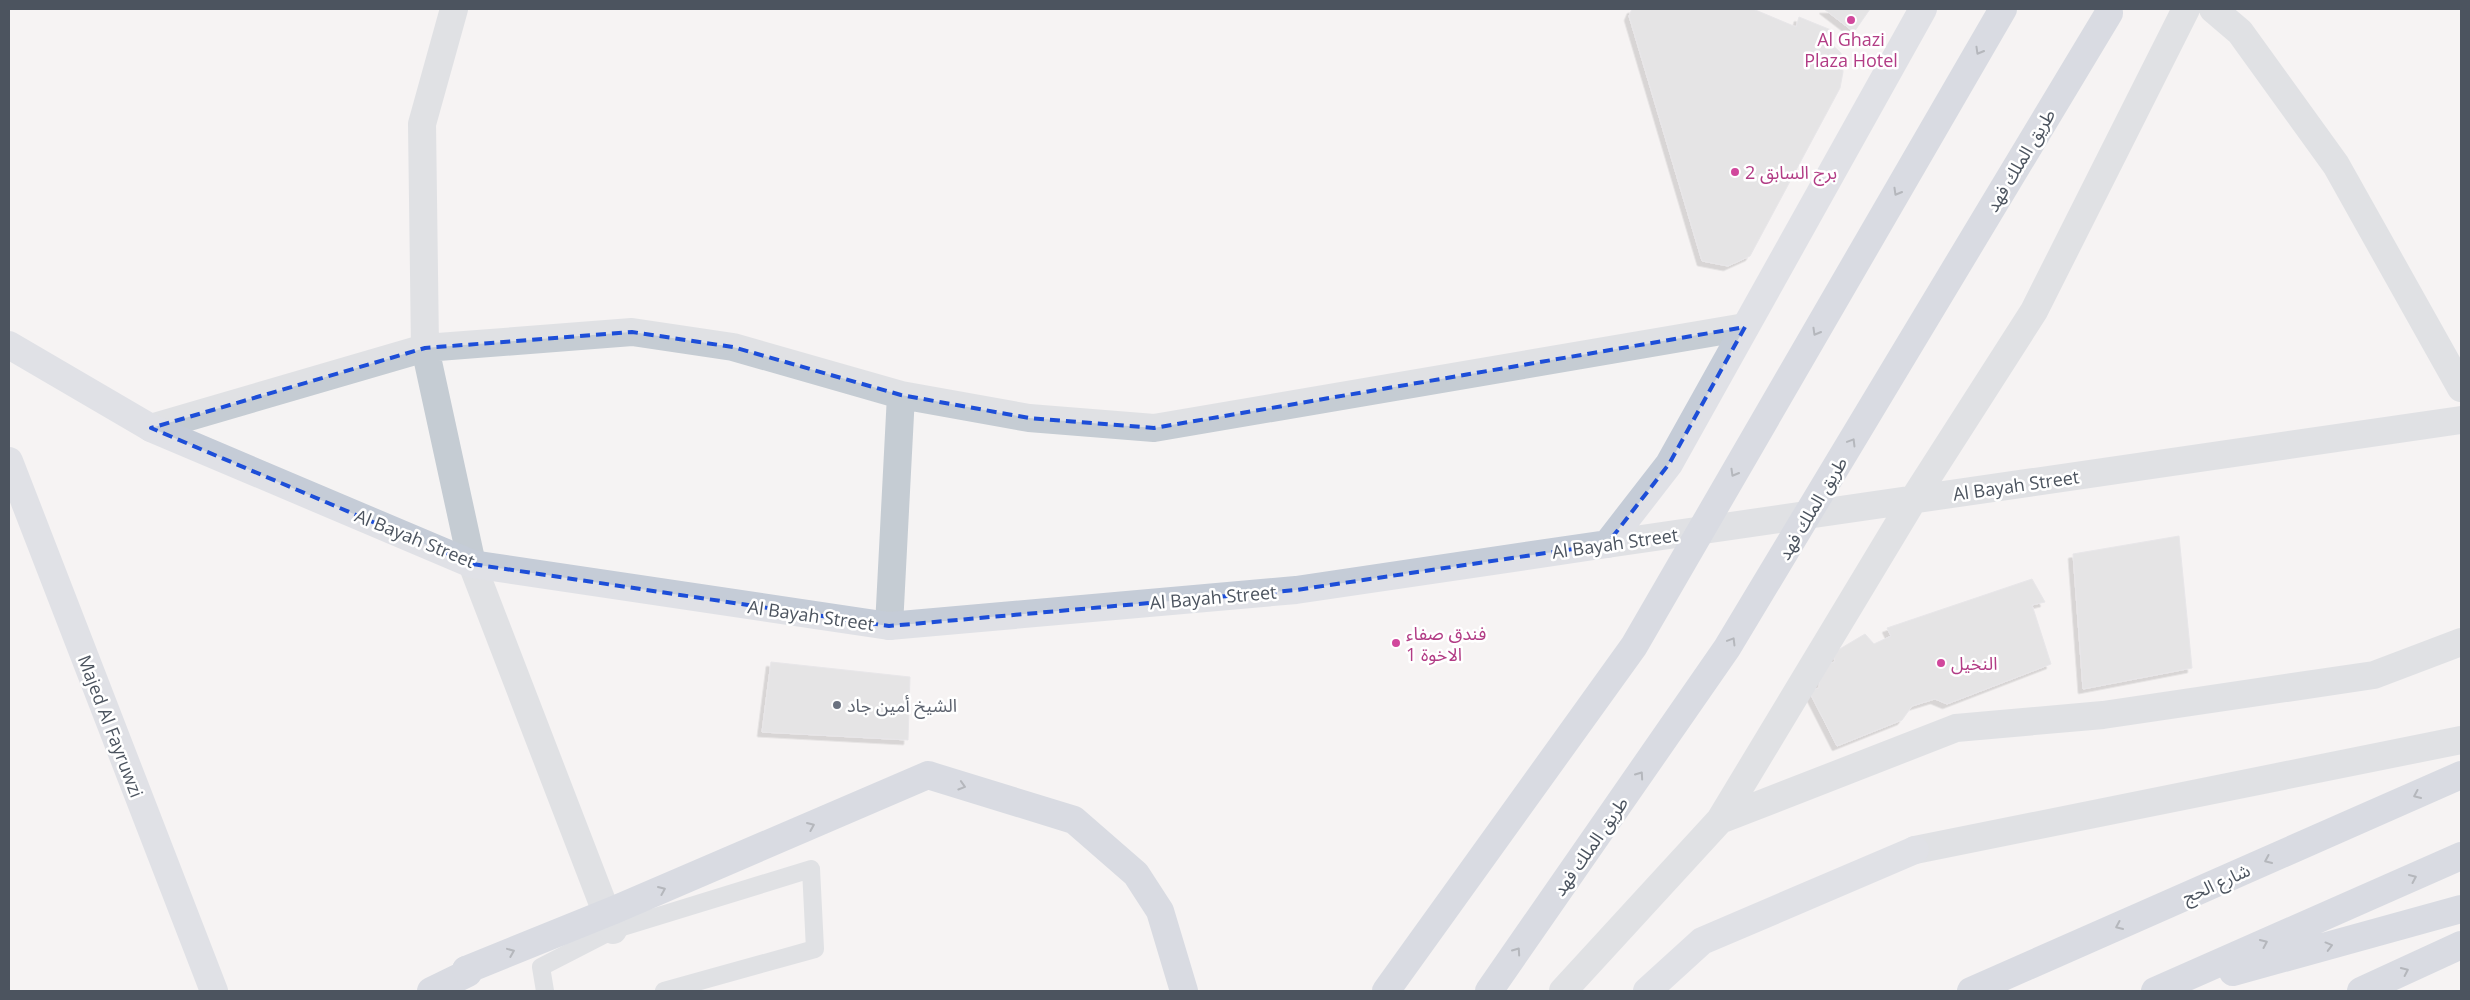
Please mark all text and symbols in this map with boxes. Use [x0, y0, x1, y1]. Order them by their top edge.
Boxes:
marker: Al Ghazi Plaza Hotel [1845, 14, 1857, 26]
place label: Al Ghazi Plaza Hotel [1804, 27, 1898, 72]
one-way arrow [1975, 46, 1985, 55]
street label: طريق الملك فهد [1980, 104, 2060, 216]
place label: برج السابق 2 [1745, 160, 1837, 186]
marker: برج السابق 2 [1729, 166, 1741, 178]
one-way arrow [1894, 186, 1904, 195]
one-way arrow [1812, 327, 1822, 336]
one-way arrow [1845, 438, 1855, 447]
street label: طريق الملك فهد [1772, 452, 1852, 564]
street label: Al Bayah Street [1951, 464, 2081, 506]
one-way arrow [1731, 468, 1741, 477]
street label: Al Bayah Street [352, 503, 478, 573]
street label: Al Bayah Street [1550, 522, 1680, 564]
street label: Al Bayah Street [1149, 580, 1277, 614]
street label: Al Bayah Street [746, 594, 876, 636]
place label: فندق صفاء الاخوة 1 [1406, 621, 1486, 666]
marker: فندق صفاء الاخوة 1 [1390, 637, 1402, 649]
one-way arrow [1725, 638, 1735, 647]
street label: Majed Al Fayruwzi [73, 651, 149, 801]
place label: النخيل [1951, 651, 1997, 675]
marker: النخيل [1935, 657, 1947, 669]
place label: الشيخ أمين جاد [847, 693, 957, 719]
marker: الشيخ أمين جاد [831, 699, 843, 711]
one-way arrow [1634, 771, 1643, 781]
one-way arrow [957, 780, 965, 790]
one-way arrow [2413, 788, 2422, 799]
street label: طريق الملك فهد [1547, 792, 1633, 900]
one-way arrow [806, 821, 815, 832]
one-way arrow [2264, 854, 2273, 865]
street label: شارع الحج [2178, 857, 2255, 911]
one-way arrow [2408, 873, 2417, 884]
one-way arrow [657, 885, 666, 896]
one-way arrow [2115, 919, 2124, 930]
one-way arrow [2259, 939, 2268, 950]
one-way arrow [2325, 941, 2333, 951]
one-way arrow [507, 947, 515, 957]
one-way arrow [1511, 947, 1520, 957]
one-way arrow [2400, 966, 2409, 977]

